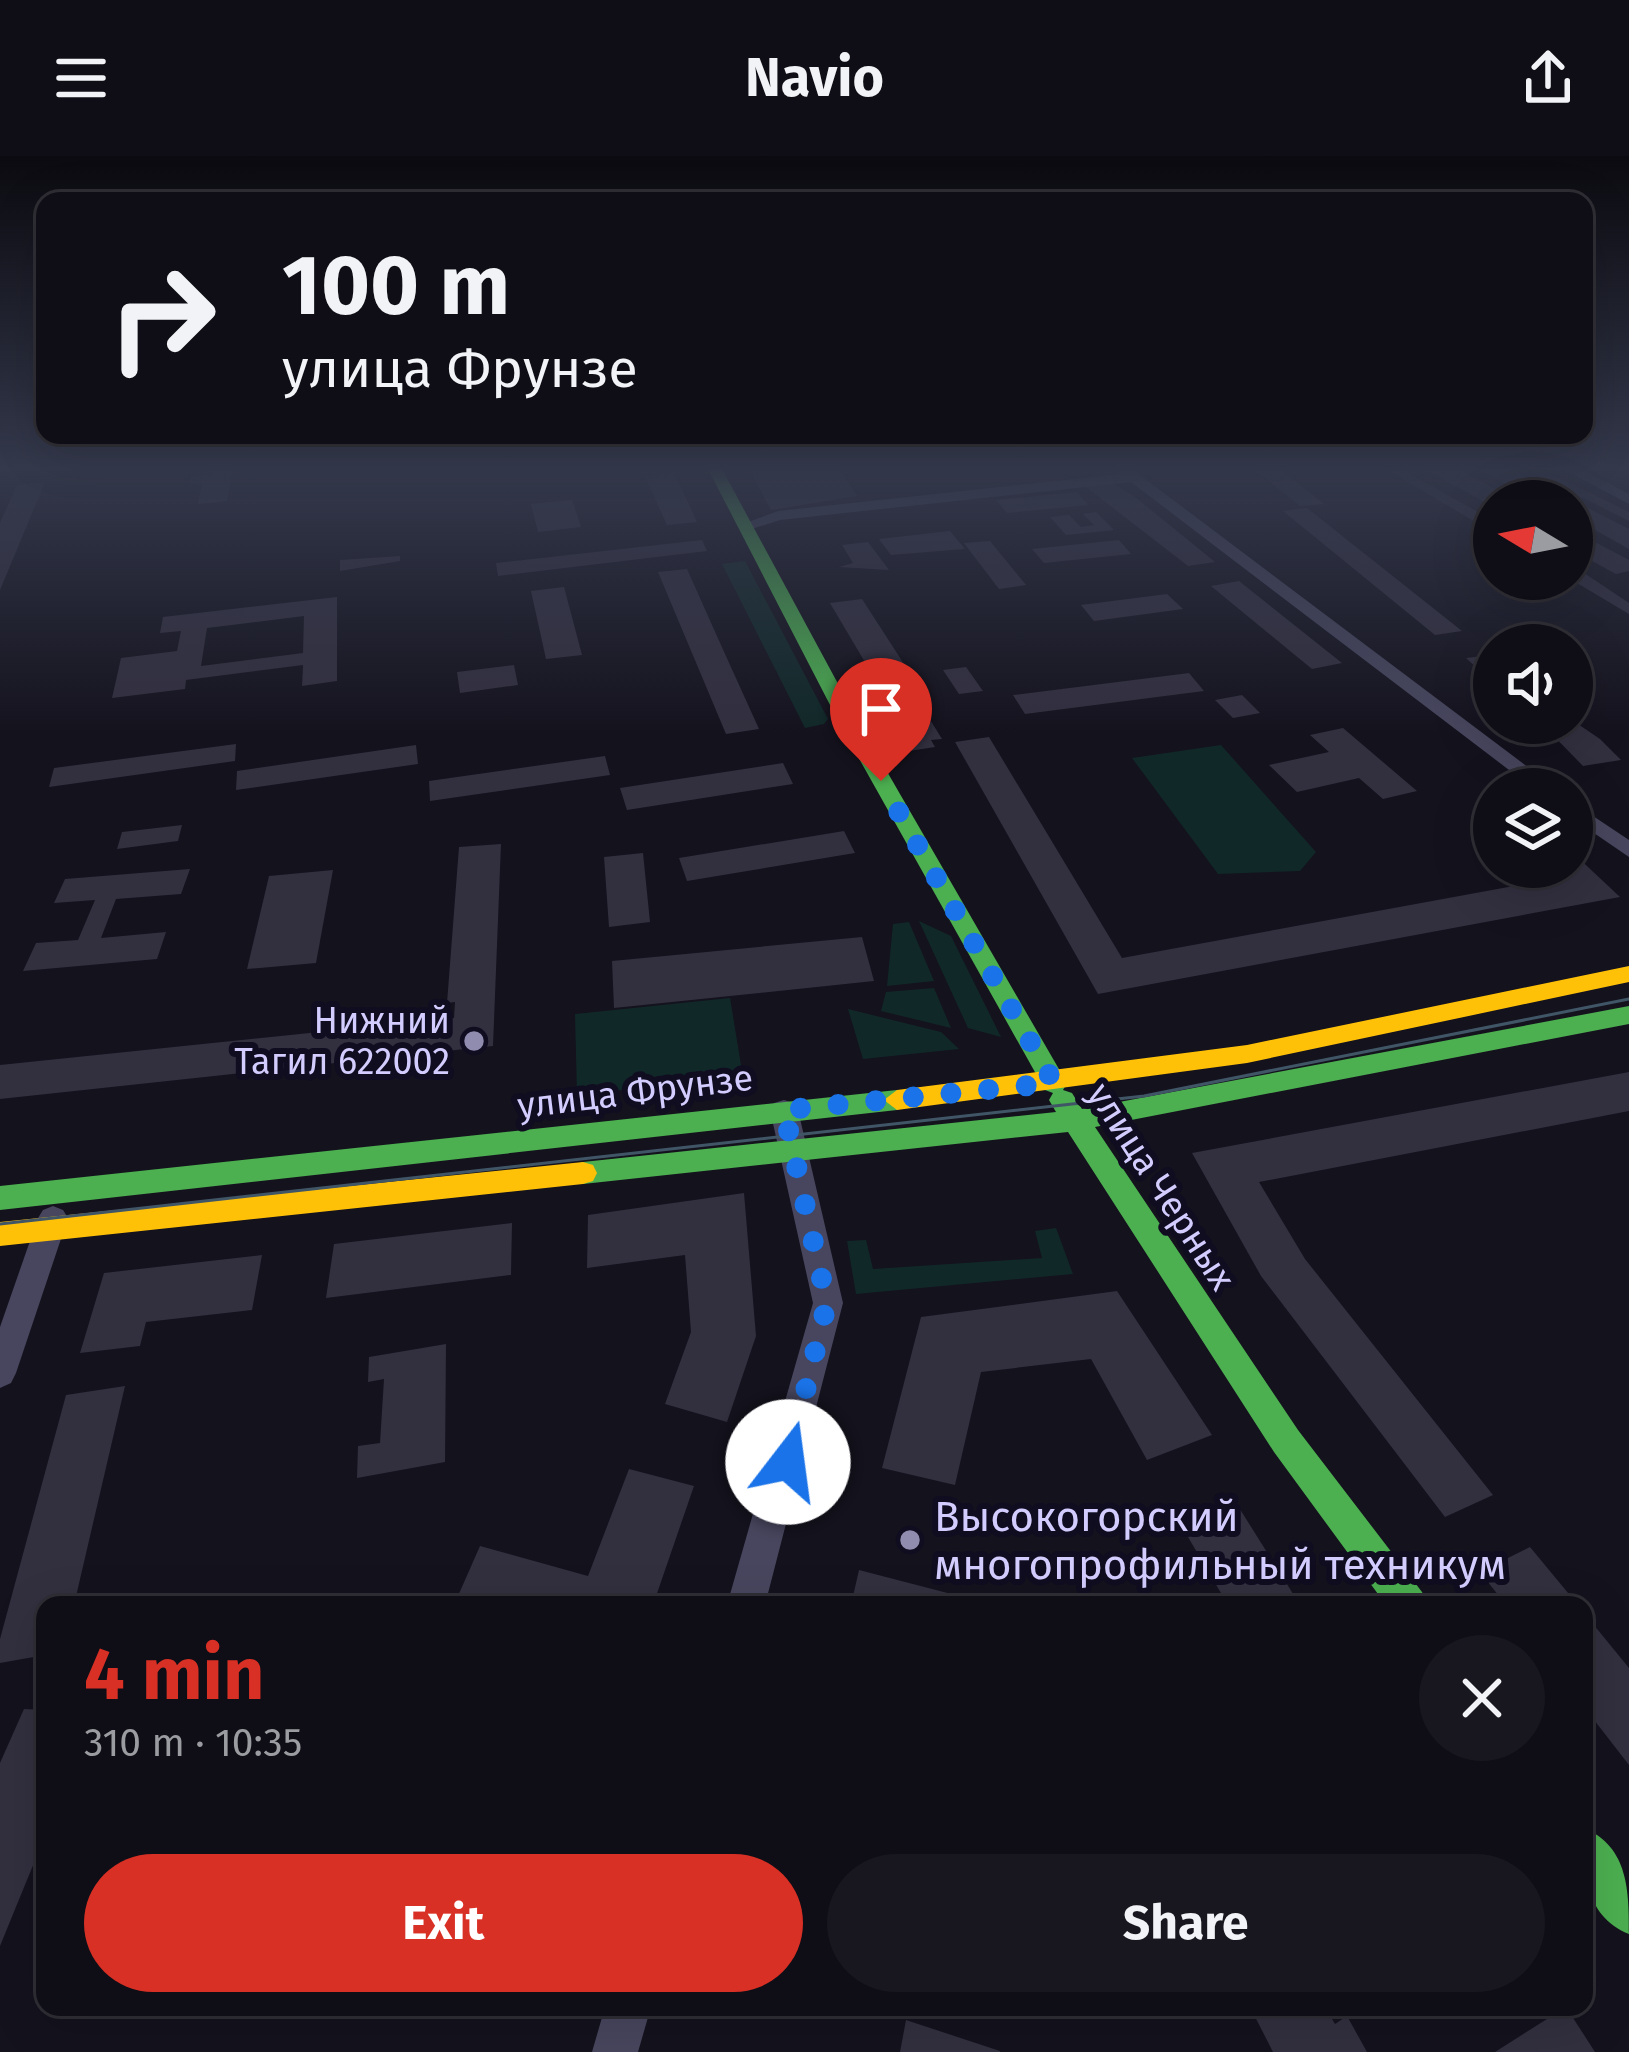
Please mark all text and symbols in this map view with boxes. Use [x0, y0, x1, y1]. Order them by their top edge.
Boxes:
icon: menu [48, 45, 114, 111]
icon: share [1515, 45, 1581, 111]
text: Navio [745, 46, 884, 110]
text: 100 m [282, 235, 510, 336]
icon: right [84, 240, 240, 396]
text: улица Фрунзе [282, 337, 638, 401]
north arrow [1473, 480, 1593, 600]
map controls [1473, 480, 1593, 888]
button: sound [1473, 624, 1593, 744]
pin [830, 658, 932, 781]
icon: arrive [848, 676, 914, 742]
button: layers [1473, 768, 1593, 888]
place label: Нижний Тагил 622002 [234, 999, 450, 1084]
marker: Нижний Тагил 622002 [461, 1028, 487, 1054]
street label: улица Фрунзе [515, 1056, 755, 1128]
street label: улица Черных [1078, 1075, 1245, 1299]
position arrow [725, 1399, 851, 1525]
place label: Высокогорский многопрофильный техникум [934, 1492, 1506, 1590]
marker: Высокогорский многопрофильный техникум [897, 1527, 923, 1553]
text: 4 min [84, 1632, 264, 1718]
button: close [1419, 1635, 1545, 1761]
text: 310 m · 10:35 [84, 1720, 302, 1766]
button: Exit [84, 1854, 803, 1992]
button: Share [827, 1854, 1545, 1992]

